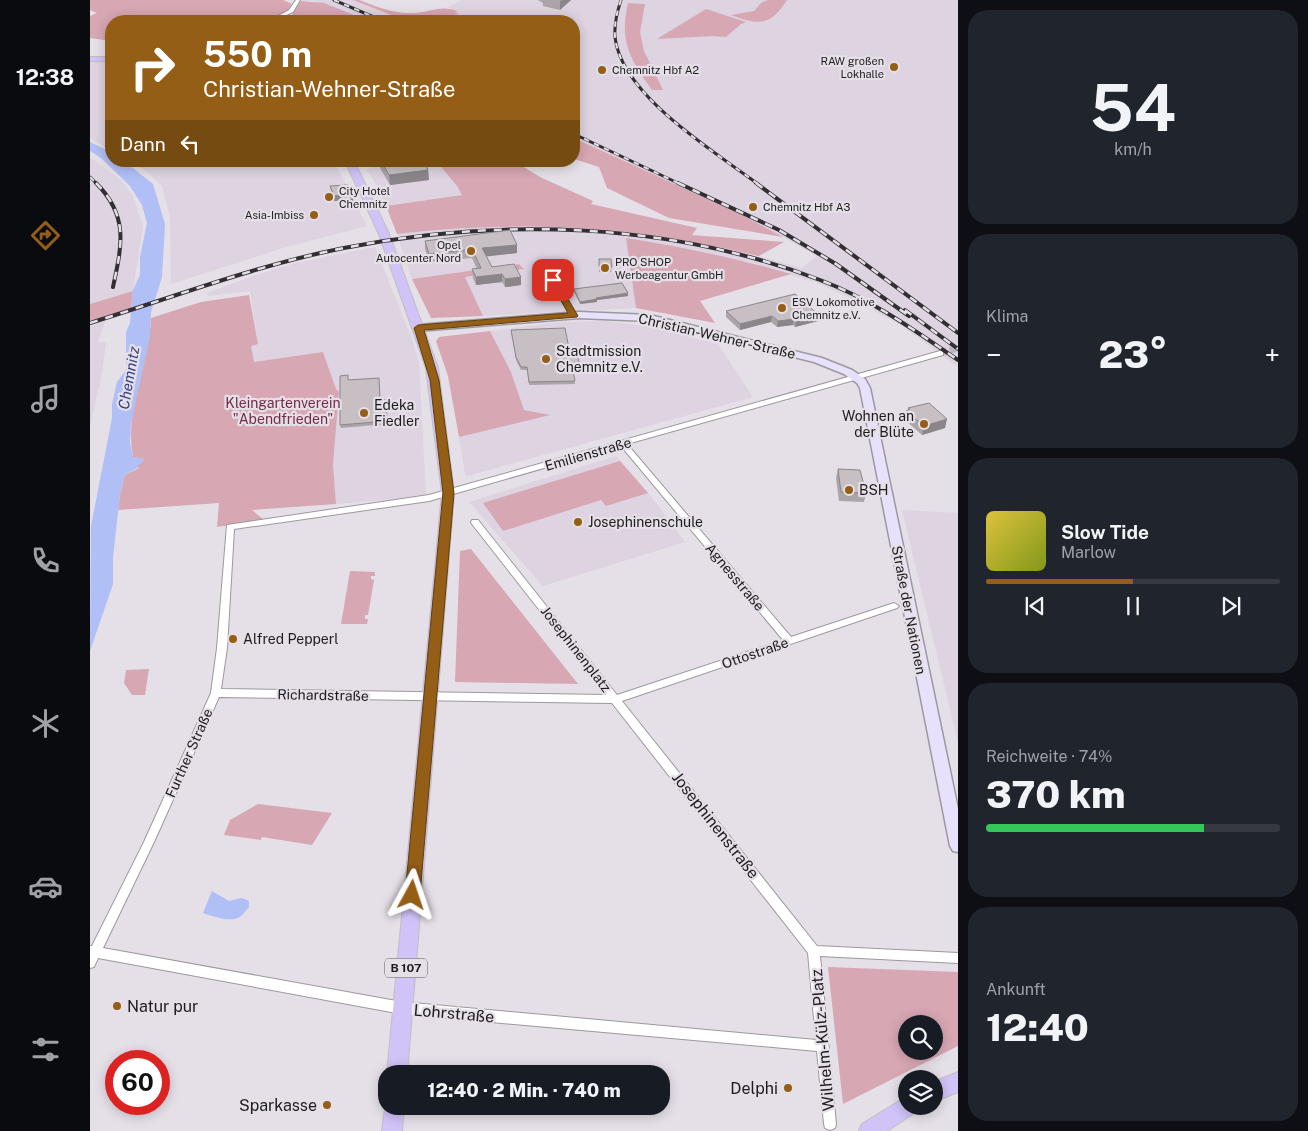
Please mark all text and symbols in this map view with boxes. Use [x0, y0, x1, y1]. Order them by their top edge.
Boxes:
text: 550 m [203, 34, 312, 75]
icon: right [120, 35, 185, 100]
place label: RAW großen Lokhalle [820, 55, 884, 80]
marker: RAW großen Lokhalle [888, 61, 900, 73]
text: 12:38 [16, 64, 74, 90]
marker: Chemnitz Hbf A2 [596, 64, 608, 76]
place label: Chemnitz Hbf A2 [612, 64, 700, 76]
text: 54 [1090, 69, 1176, 146]
text: Christian-Wehner-Straße [203, 76, 455, 102]
icon: left [176, 130, 204, 158]
text: Dann [120, 133, 166, 155]
text: km/h [1114, 140, 1152, 159]
place label: City Hotel Chemnitz [339, 185, 390, 210]
marker: City Hotel Chemnitz [323, 191, 335, 203]
marker: Chemnitz Hbf A3 [747, 201, 759, 213]
place label: Chemnitz Hbf A3 [763, 201, 850, 213]
place label: Asia-Imbiss [245, 209, 304, 221]
marker: Asia-Imbiss [308, 209, 320, 221]
icon: directions [28, 218, 63, 253]
place label: Opel Autocenter Nord [376, 239, 461, 264]
marker: Opel Autocenter Nord [465, 245, 477, 257]
place label: PRO SHOP Werbeagentur GmbH [615, 256, 723, 281]
pin [532, 259, 574, 301]
marker: PRO SHOP Werbeagentur GmbH [599, 262, 611, 274]
icon: arrive [539, 266, 567, 294]
place label: ESV Lokomotive Chemnitz e.V. [792, 296, 875, 321]
marker: ESV Lokomotive Chemnitz e.V. [776, 302, 788, 314]
text: Klima [986, 307, 1028, 326]
street label: Christian-Wehner-Straße [637, 310, 797, 362]
text: 23° [1099, 332, 1167, 377]
text: − [986, 338, 1002, 371]
text: + [1264, 338, 1280, 371]
place label: Stadtmission Chemnitz e.V. [556, 343, 643, 375]
water label: Chemnitz [115, 345, 142, 411]
marker: Stadtmission Chemnitz e.V. [540, 353, 552, 365]
icon: music [28, 381, 63, 416]
park label: Kleingartenverein "Abendfrieden" [225, 395, 341, 427]
place label: Edeka Fiedler [374, 397, 419, 429]
marker: Edeka Fiedler [358, 407, 370, 419]
place label: Wohnen an der Blüte [842, 408, 914, 440]
marker: Wohnen an der Blüte [918, 418, 930, 430]
street label: Emilienstraße [543, 434, 633, 474]
place label: BSH [859, 482, 889, 498]
marker: BSH [843, 484, 855, 496]
place label: Josephinenschule [588, 514, 703, 530]
marker: Josephinenschule [572, 516, 584, 528]
text: Slow Tide [1061, 521, 1149, 543]
street label: Agnesstraße [702, 540, 768, 614]
icon: phone [28, 543, 63, 578]
text: Marlow [1061, 543, 1116, 562]
street label: Straße der Nationen [889, 544, 929, 676]
icon: previous [1021, 592, 1049, 620]
icon: pause [1119, 592, 1147, 620]
icon: next [1217, 592, 1245, 620]
street label: Josephinenplatz [538, 603, 615, 695]
place label: Alfred Pepperl [243, 631, 339, 647]
marker: Alfred Pepperl [227, 633, 239, 645]
street label: Ottostraße [719, 634, 791, 672]
street label: Richardstraße [277, 686, 369, 704]
icon: climate [28, 706, 63, 741]
street label: Further Straße [162, 706, 216, 800]
text: Reichweite · 74% [986, 747, 1113, 766]
street label: Josephinenstraße [668, 768, 763, 882]
text: 370 km [986, 772, 1126, 817]
position arrow [385, 868, 437, 920]
icon: car [28, 869, 63, 904]
road number: B 107 [385, 958, 427, 978]
street label: Wilhelm-Külz-Platz [807, 968, 838, 1112]
text: Ankunft [986, 980, 1046, 999]
place label: Natur pur [127, 997, 198, 1016]
marker: Natur pur [111, 1000, 123, 1012]
street label: Lohrstraße [413, 1001, 495, 1026]
text: 12:40 [986, 1005, 1089, 1050]
map controls [898, 1015, 943, 1115]
button: search [898, 1015, 943, 1060]
icon: filters [28, 1032, 63, 1067]
speed limit sign: 60 [105, 1050, 170, 1115]
button: layers [898, 1070, 943, 1115]
text: 12:40 · 2 Min. · 740 m [427, 1079, 621, 1101]
place label: Delphi [730, 1079, 778, 1098]
marker: Delphi [782, 1082, 794, 1094]
place label: Sparkasse [239, 1096, 317, 1115]
marker: Sparkasse [321, 1099, 333, 1111]

